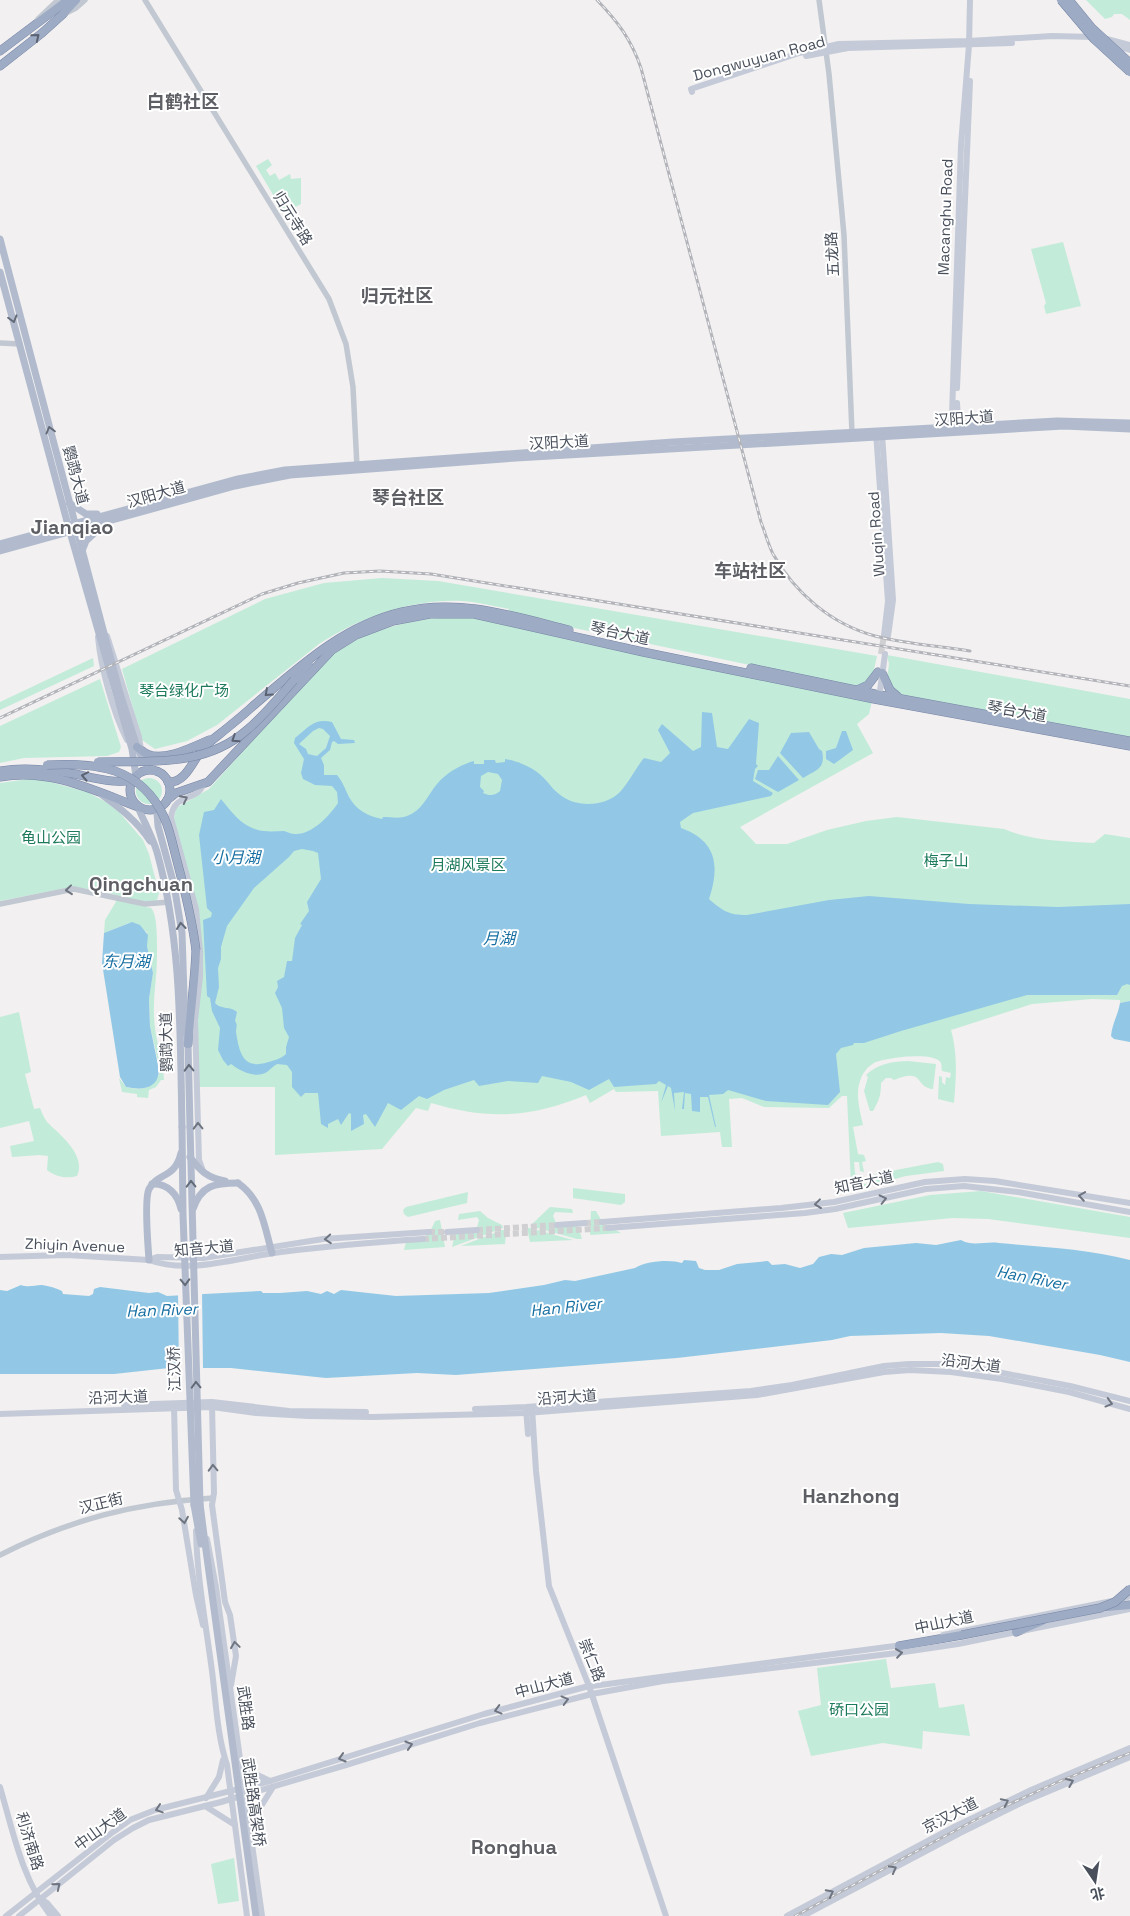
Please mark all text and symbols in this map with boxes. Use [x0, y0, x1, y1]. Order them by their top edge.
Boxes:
street label: Dongwuyuan Road [691, 31, 827, 85]
one-way arrow [31, 34, 40, 43]
district label: 白鹤社区 [147, 90, 219, 113]
street label: Macanghu Road [933, 158, 957, 276]
street label: 归元寺路 [269, 188, 317, 248]
street label: 五龙路 [821, 231, 843, 277]
district label: 归元社区 [361, 284, 433, 307]
one-way arrow [7, 315, 17, 323]
street label: 汉阳大道 [933, 406, 995, 430]
one-way arrow [45, 425, 56, 434]
street label: 汉阳大道 [529, 431, 589, 453]
street label: 鹦鹉大道 [59, 444, 93, 506]
street label: 汉阳大道 [125, 477, 187, 511]
district label: 琴台社区 [372, 486, 444, 509]
street label: Wuqin Road [864, 491, 888, 577]
district label: Jianqiao [30, 514, 114, 540]
district label: 车站社区 [714, 559, 786, 582]
street label: 琴台大道 [589, 617, 651, 649]
park label: 琴台绿化广场 [139, 681, 229, 700]
one-way arrow [265, 687, 274, 696]
street label: 琴台大道 [986, 696, 1048, 726]
one-way arrow [231, 733, 241, 742]
one-way arrow [81, 772, 89, 782]
one-way arrow [179, 795, 188, 805]
park label: 龟山公园 [21, 828, 81, 847]
water label: 小月湖 [212, 847, 263, 868]
park label: 梅子山 [923, 851, 969, 870]
park label: 月湖风景区 [430, 855, 506, 874]
district label: Qingchuan [89, 871, 193, 897]
one-way arrow [65, 884, 73, 895]
one-way arrow [176, 921, 187, 929]
water label: 月湖 [483, 928, 518, 949]
water label: 东月湖 [102, 951, 153, 972]
street label: 鹦鹉大道 [156, 1012, 176, 1072]
one-way arrow [184, 1064, 194, 1072]
one-way arrow [193, 1122, 203, 1130]
street label: 知音大道 [833, 1166, 895, 1198]
one-way arrow [186, 1180, 196, 1188]
one-way arrow [1078, 1191, 1086, 1201]
one-way arrow [878, 1194, 887, 1204]
one-way arrow [814, 1198, 822, 1209]
one-way arrow [324, 1233, 332, 1244]
street label: Zhiyin Avenue [25, 1234, 126, 1256]
street label: 知音大道 [173, 1236, 235, 1260]
water label: Han River [995, 1261, 1071, 1295]
one-way arrow [180, 1278, 190, 1286]
water label: Han River [529, 1293, 605, 1321]
water label: Han River [126, 1298, 200, 1322]
street label: 江汉桥 [164, 1346, 184, 1392]
street label: 沿河大道 [940, 1350, 1002, 1376]
one-way arrow [191, 1381, 201, 1388]
street label: 沿河大道 [536, 1385, 598, 1409]
street label: 沿河大道 [88, 1386, 148, 1408]
one-way arrow [1105, 1397, 1114, 1408]
one-way arrow [208, 1464, 219, 1472]
district label: Hanzhong [803, 1483, 900, 1509]
street label: 汉正街 [77, 1488, 125, 1518]
one-way arrow [178, 1516, 189, 1524]
street label: 中山大道 [913, 1606, 975, 1638]
street label: 崇仁路 [575, 1636, 609, 1684]
one-way arrow [230, 1641, 240, 1650]
one-way arrow [895, 1648, 903, 1659]
street label: 中山大道 [513, 1668, 575, 1702]
street label: 武胜路 [233, 1684, 259, 1732]
one-way arrow [560, 1696, 568, 1706]
park label: 硚口公园 [829, 1700, 889, 1719]
one-way arrow [494, 1705, 502, 1715]
one-way arrow [404, 1741, 412, 1751]
one-way arrow [339, 1752, 347, 1762]
street label: 武胜路高架桥 [238, 1756, 270, 1848]
one-way arrow [1065, 1778, 1074, 1789]
street label: 京汉大道 [919, 1793, 981, 1837]
one-way arrow [1000, 1798, 1009, 1808]
one-way arrow [155, 1803, 163, 1813]
street label: 中山大道 [70, 1804, 130, 1854]
street label: 利济南路 [12, 1810, 48, 1872]
district label: Ronghua [471, 1834, 557, 1860]
north arrow [1070, 1856, 1120, 1906]
one-way arrow [887, 1865, 896, 1875]
one-way arrow [52, 1882, 61, 1891]
text: 北 [1089, 1883, 1107, 1904]
one-way arrow [825, 1889, 834, 1899]

